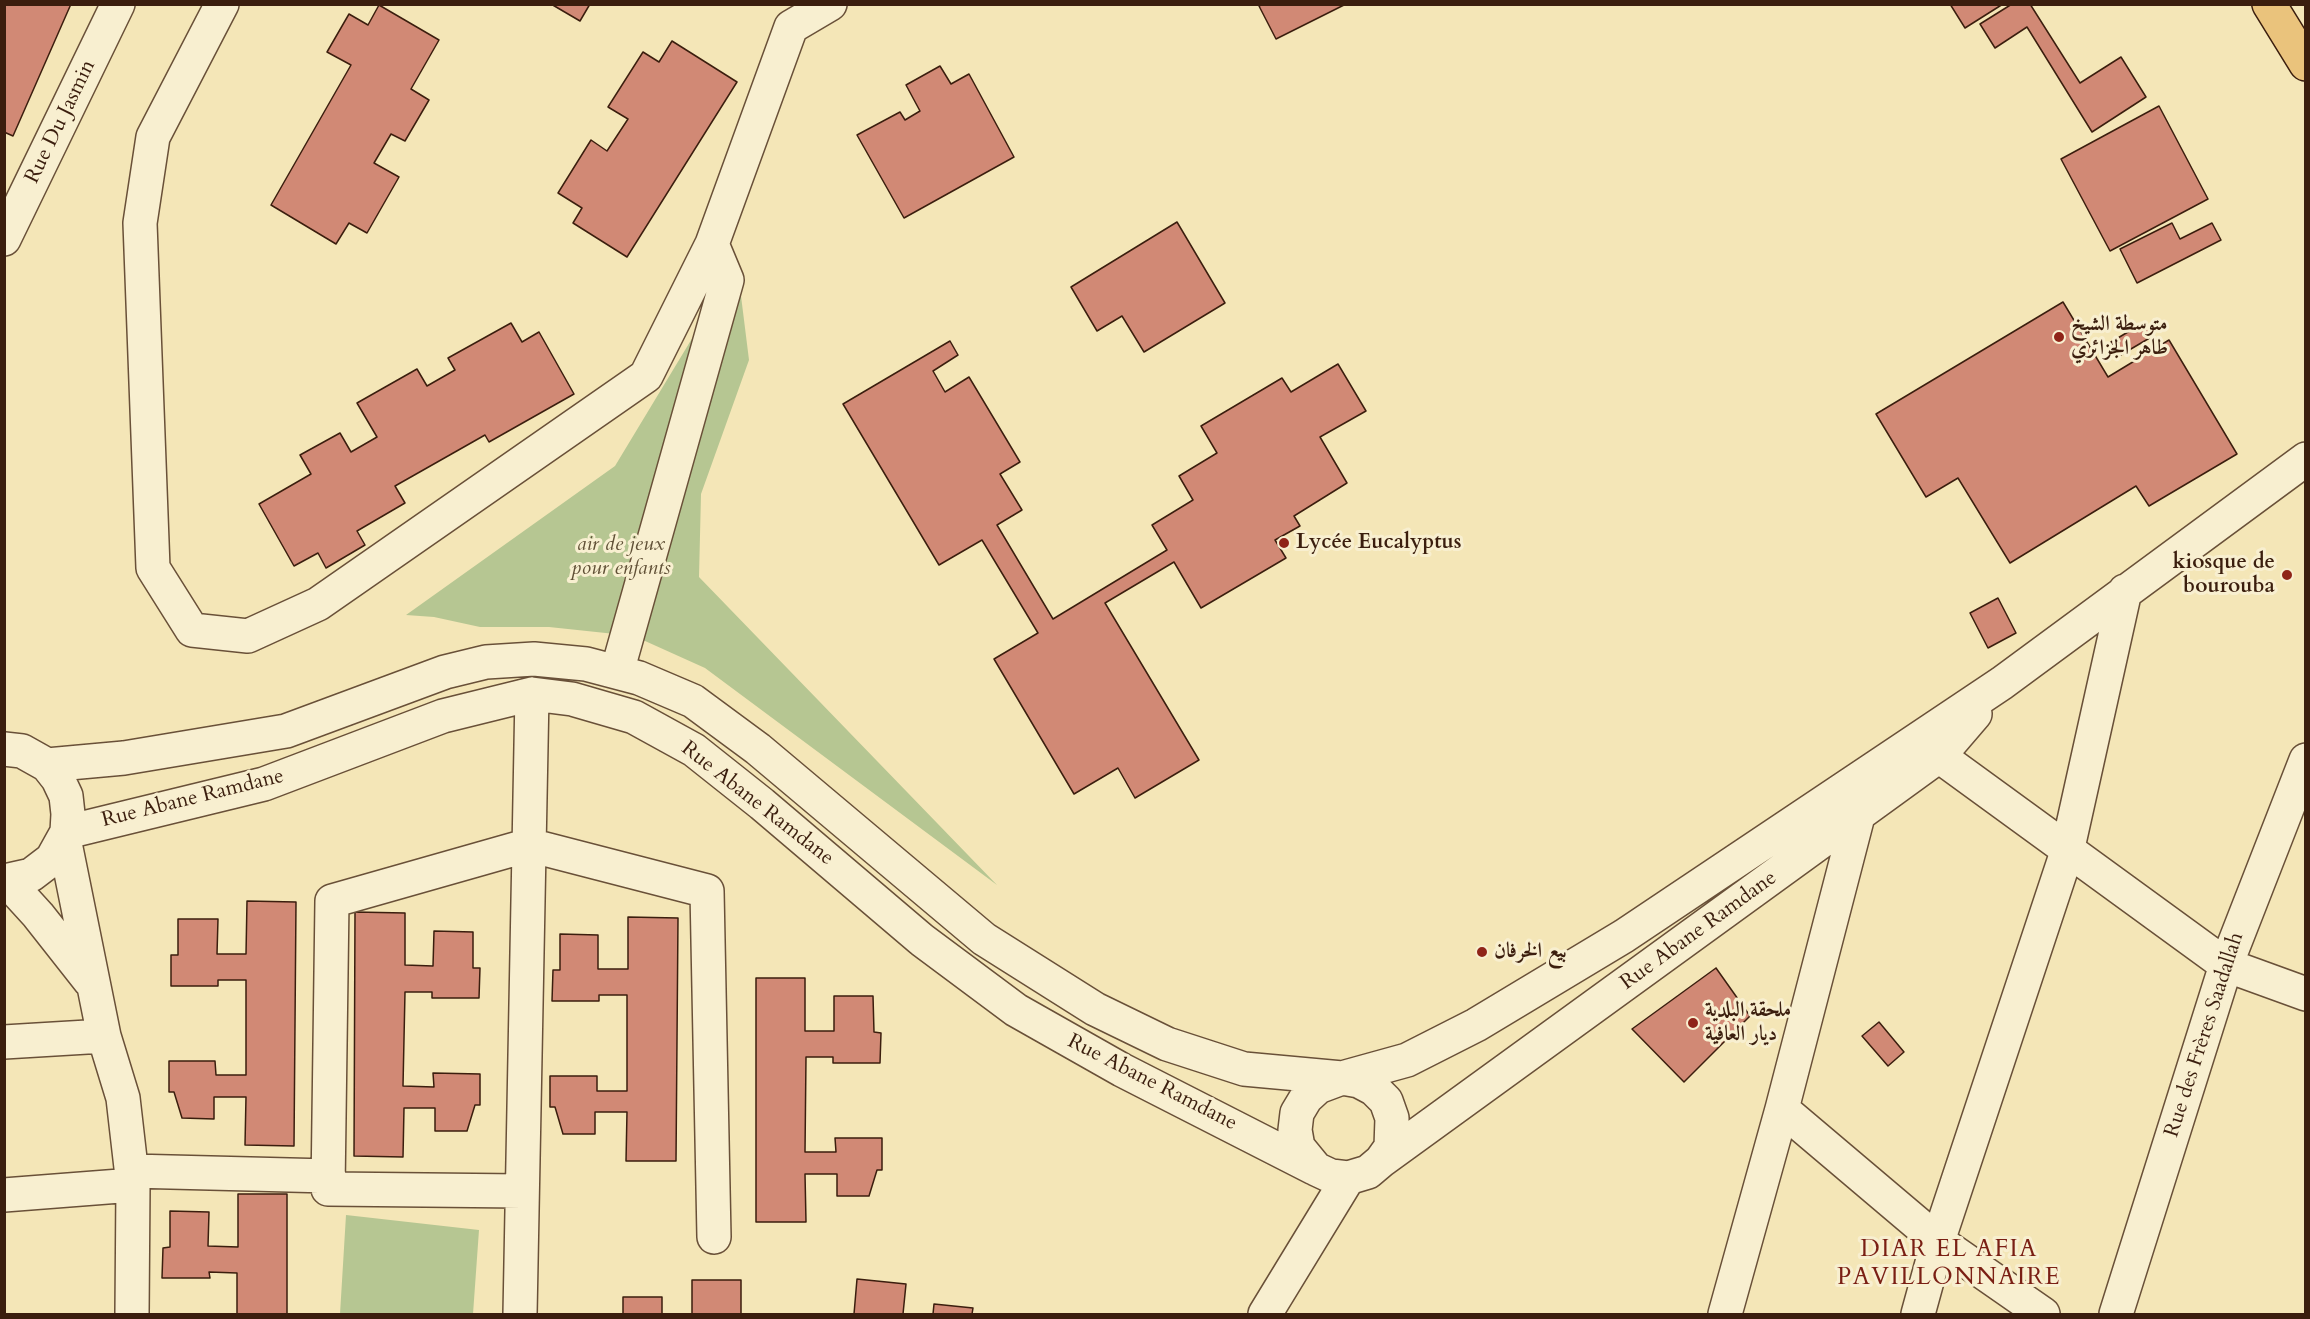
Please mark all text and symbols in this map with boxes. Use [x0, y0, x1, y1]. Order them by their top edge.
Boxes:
street label: Rue Du Jasmin [20, 56, 102, 188]
place label: متوسطة الشيخ طاهر الجزائري [2071, 312, 2168, 362]
marker: متوسطة الشيخ طاهر الجزائري [2052, 330, 2066, 344]
place label: Lycée Eucalyptus [1296, 530, 1462, 556]
park label: air de jeux pour enfants [571, 532, 671, 582]
marker: Lycée Eucalyptus [1277, 536, 1291, 550]
place label: kiosque de bourouba [2172, 550, 2275, 600]
marker: kiosque de bourouba [2280, 568, 2294, 582]
street label: Rue Abane Ramdane [676, 737, 838, 871]
street label: Rue Abane Ramdane [99, 764, 287, 834]
street label: Rue Abane Ramdane [1616, 866, 1782, 996]
street label: Rue des Frères Saadallah [2160, 929, 2250, 1141]
place label: بيع الخرفان [1494, 939, 1567, 965]
marker: بيع الخرفان [1475, 945, 1489, 959]
place label: ملحقة البلدية ديار العافية [1705, 998, 1791, 1048]
marker: ملحقة البلدية ديار العافية [1686, 1016, 1700, 1030]
street label: Rue Abane Ramdane [1063, 1029, 1241, 1137]
district label: DIAR EL AFIA PAVILLONNAIRE [1837, 1236, 2061, 1292]

